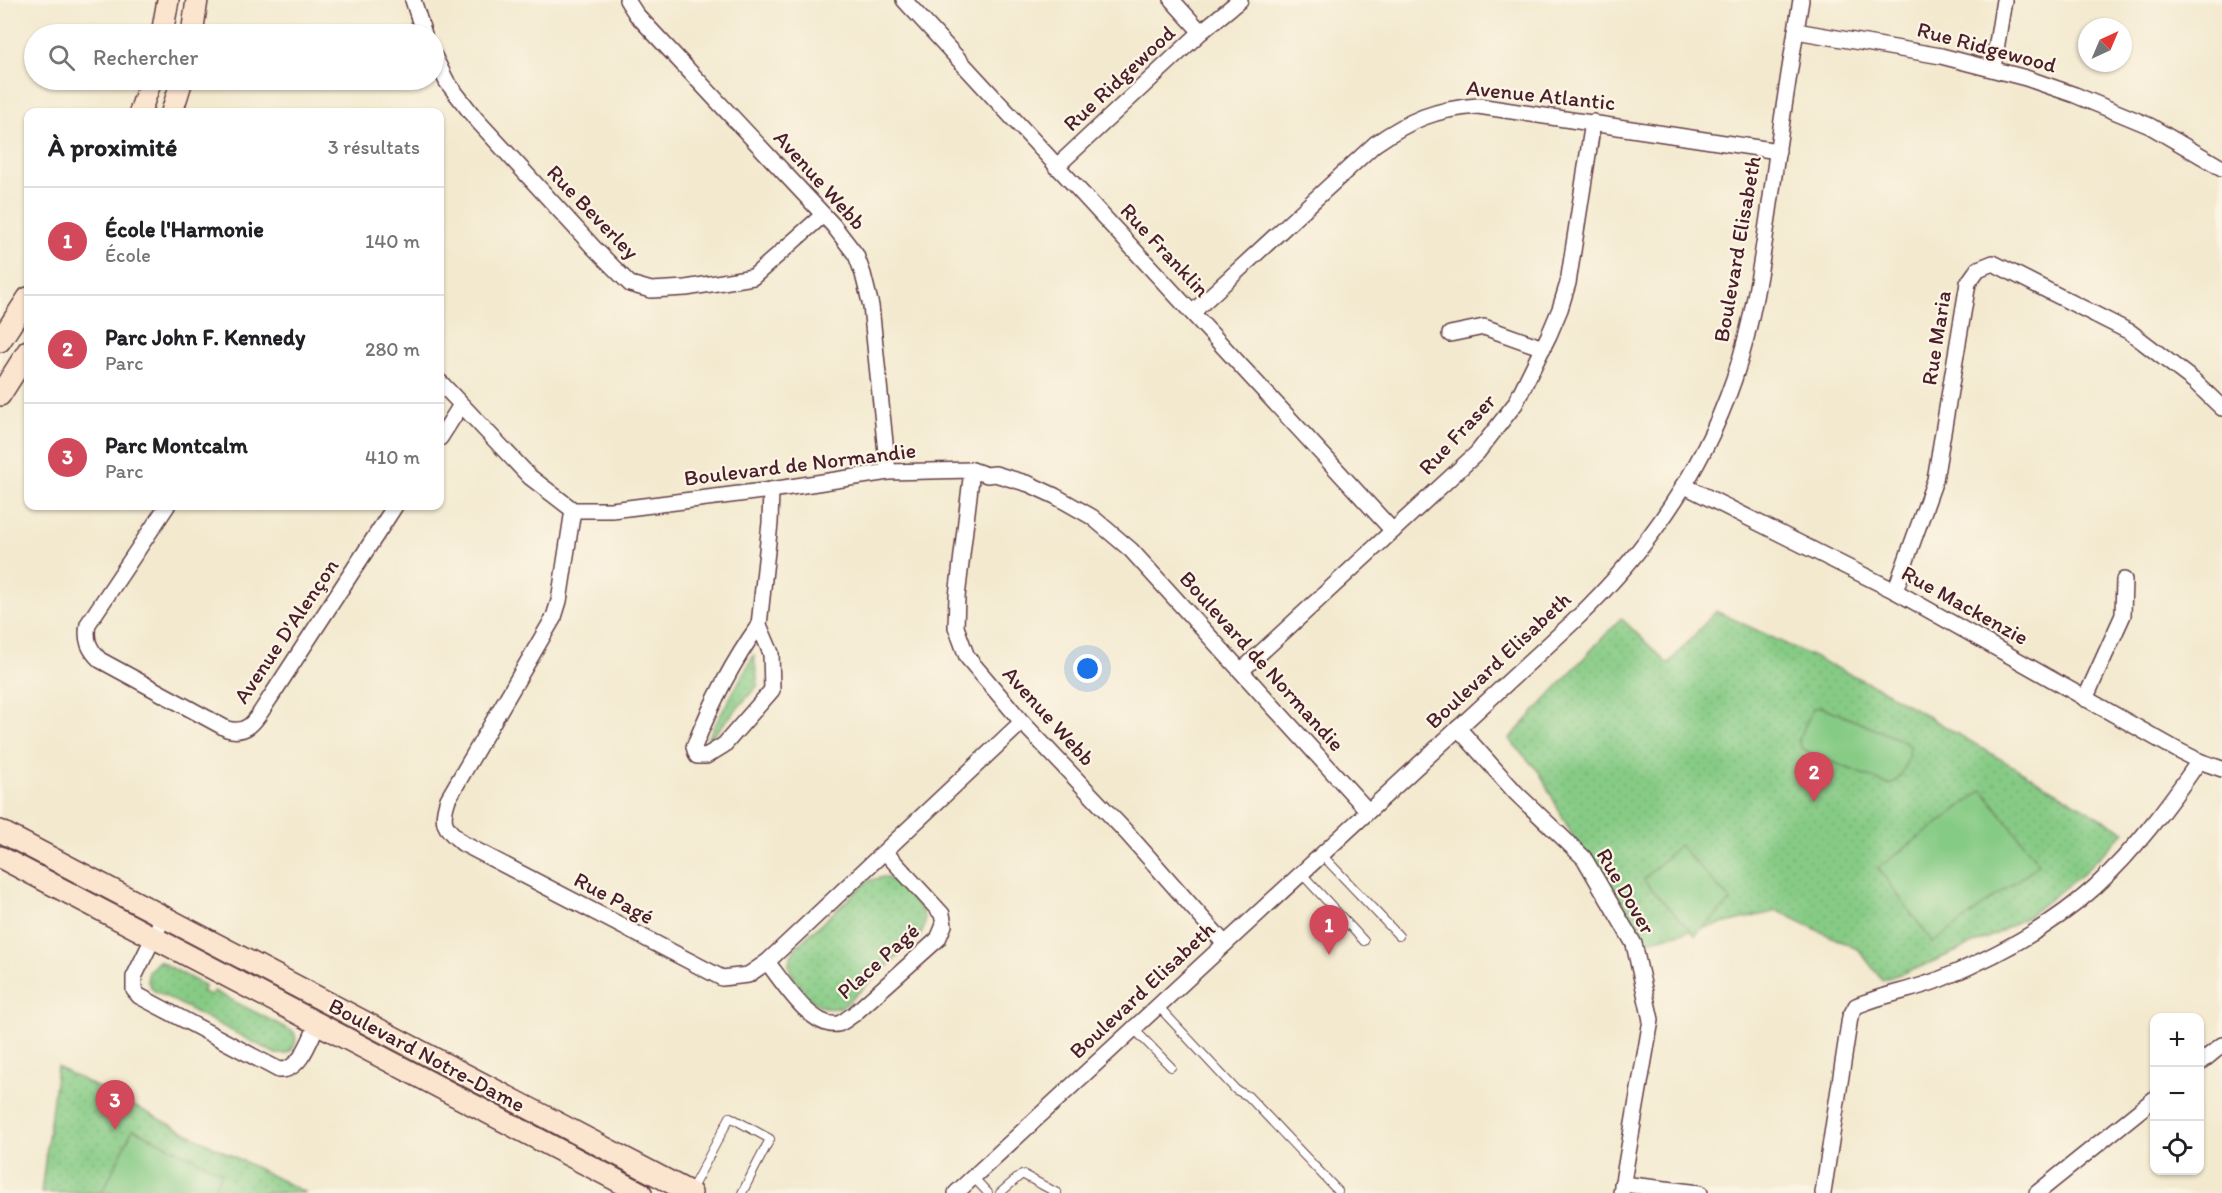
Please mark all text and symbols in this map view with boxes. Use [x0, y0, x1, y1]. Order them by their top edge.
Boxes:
street label: Rue Ridgewood [1914, 15, 2060, 79]
north arrow [2078, 18, 2132, 72]
street label: Rue Ridgewood [1057, 19, 1181, 137]
search box [24, 24, 444, 90]
icon: search [45, 41, 78, 74]
text: Rechercher [93, 44, 198, 71]
street label: Avenue Atlantic [1465, 74, 1617, 116]
street label: Avenue Webb [768, 124, 872, 236]
text: À proximité [48, 131, 177, 163]
text: 3 résultats [328, 135, 420, 159]
street label: Boulevard Elisabeth [1707, 153, 1767, 344]
street label: Rue Beverley [541, 159, 645, 266]
street label: Rue Franklin [1115, 197, 1216, 303]
text: École l'Harmonie [105, 216, 264, 243]
text: 1 [63, 229, 72, 253]
text: 140 m [365, 229, 420, 253]
text: École [105, 243, 151, 267]
street label: Rue Maria [1915, 289, 1957, 387]
text: Parc John F. Kennedy [105, 324, 305, 351]
text: 2 [62, 337, 73, 361]
text: 280 m [365, 337, 420, 361]
text: Parc [105, 351, 143, 375]
street label: Rue Fraser [1413, 388, 1502, 480]
text: Parc Montcalm [105, 432, 248, 459]
street label: Boulevard de Normandie [682, 436, 918, 492]
text: 3 [62, 445, 73, 469]
text: 410 m [365, 445, 420, 469]
text: Parc [105, 459, 143, 483]
street label: Avenue D'Alençon [228, 553, 345, 709]
street label: Rue Mackenzie [1897, 559, 2033, 651]
street label: Boulevard de Normandie [1174, 565, 1350, 757]
street label: Boulevard Elisabeth [1420, 585, 1577, 734]
your location [1073, 654, 1102, 683]
street label: Avenue Webb [997, 660, 1101, 772]
pin: 2 [1794, 752, 1834, 802]
street label: Rue Dover [1591, 843, 1662, 939]
street label: Rue Pagé [569, 866, 659, 930]
pin: 1 [1310, 906, 1348, 955]
street label: Boulevard Elisabeth [1064, 915, 1221, 1064]
street label: Place Pagé [831, 917, 925, 1005]
street label: Boulevard Notre-Dame [324, 992, 530, 1118]
map controls [2150, 1013, 2204, 1175]
button: + [2150, 1013, 2204, 1067]
button: − [2150, 1067, 2204, 1121]
pin: 3 [96, 1080, 134, 1130]
button: locate [2150, 1121, 2204, 1175]

